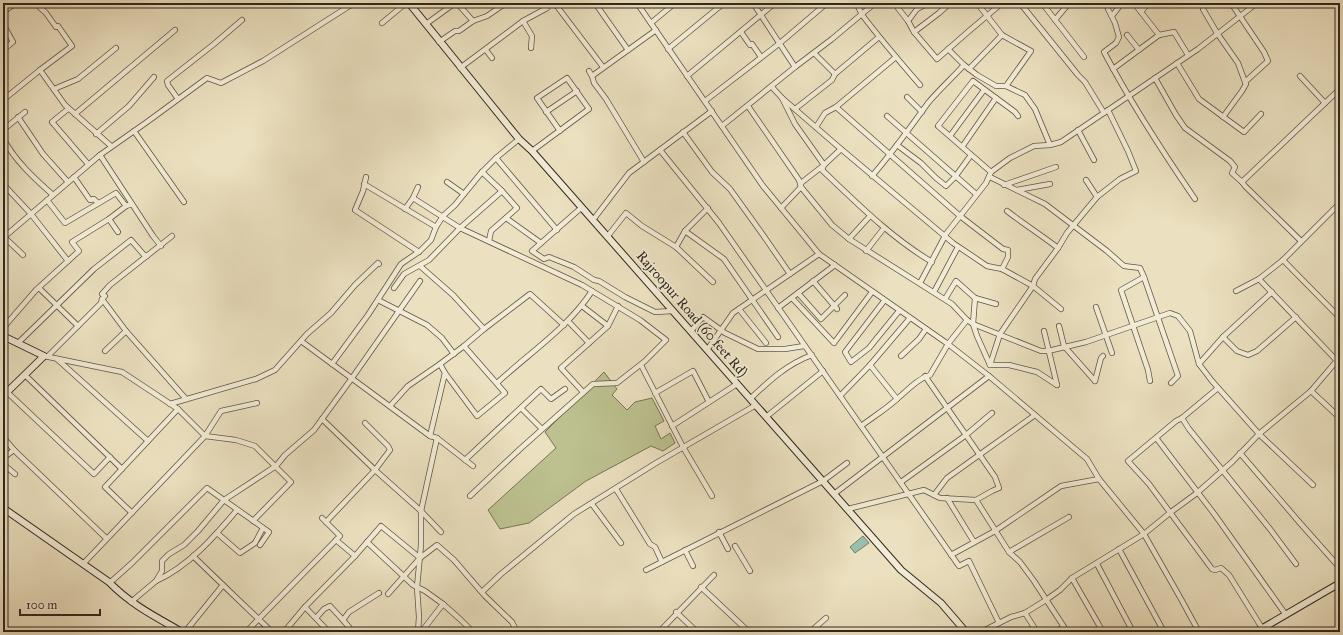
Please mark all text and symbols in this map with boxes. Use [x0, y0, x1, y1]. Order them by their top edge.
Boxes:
street label: Rajroopur Road (60 feet Rd) [632, 247, 751, 381]
scale bar [20, 591, 100, 617]
text: 100 m [26, 598, 57, 612]

